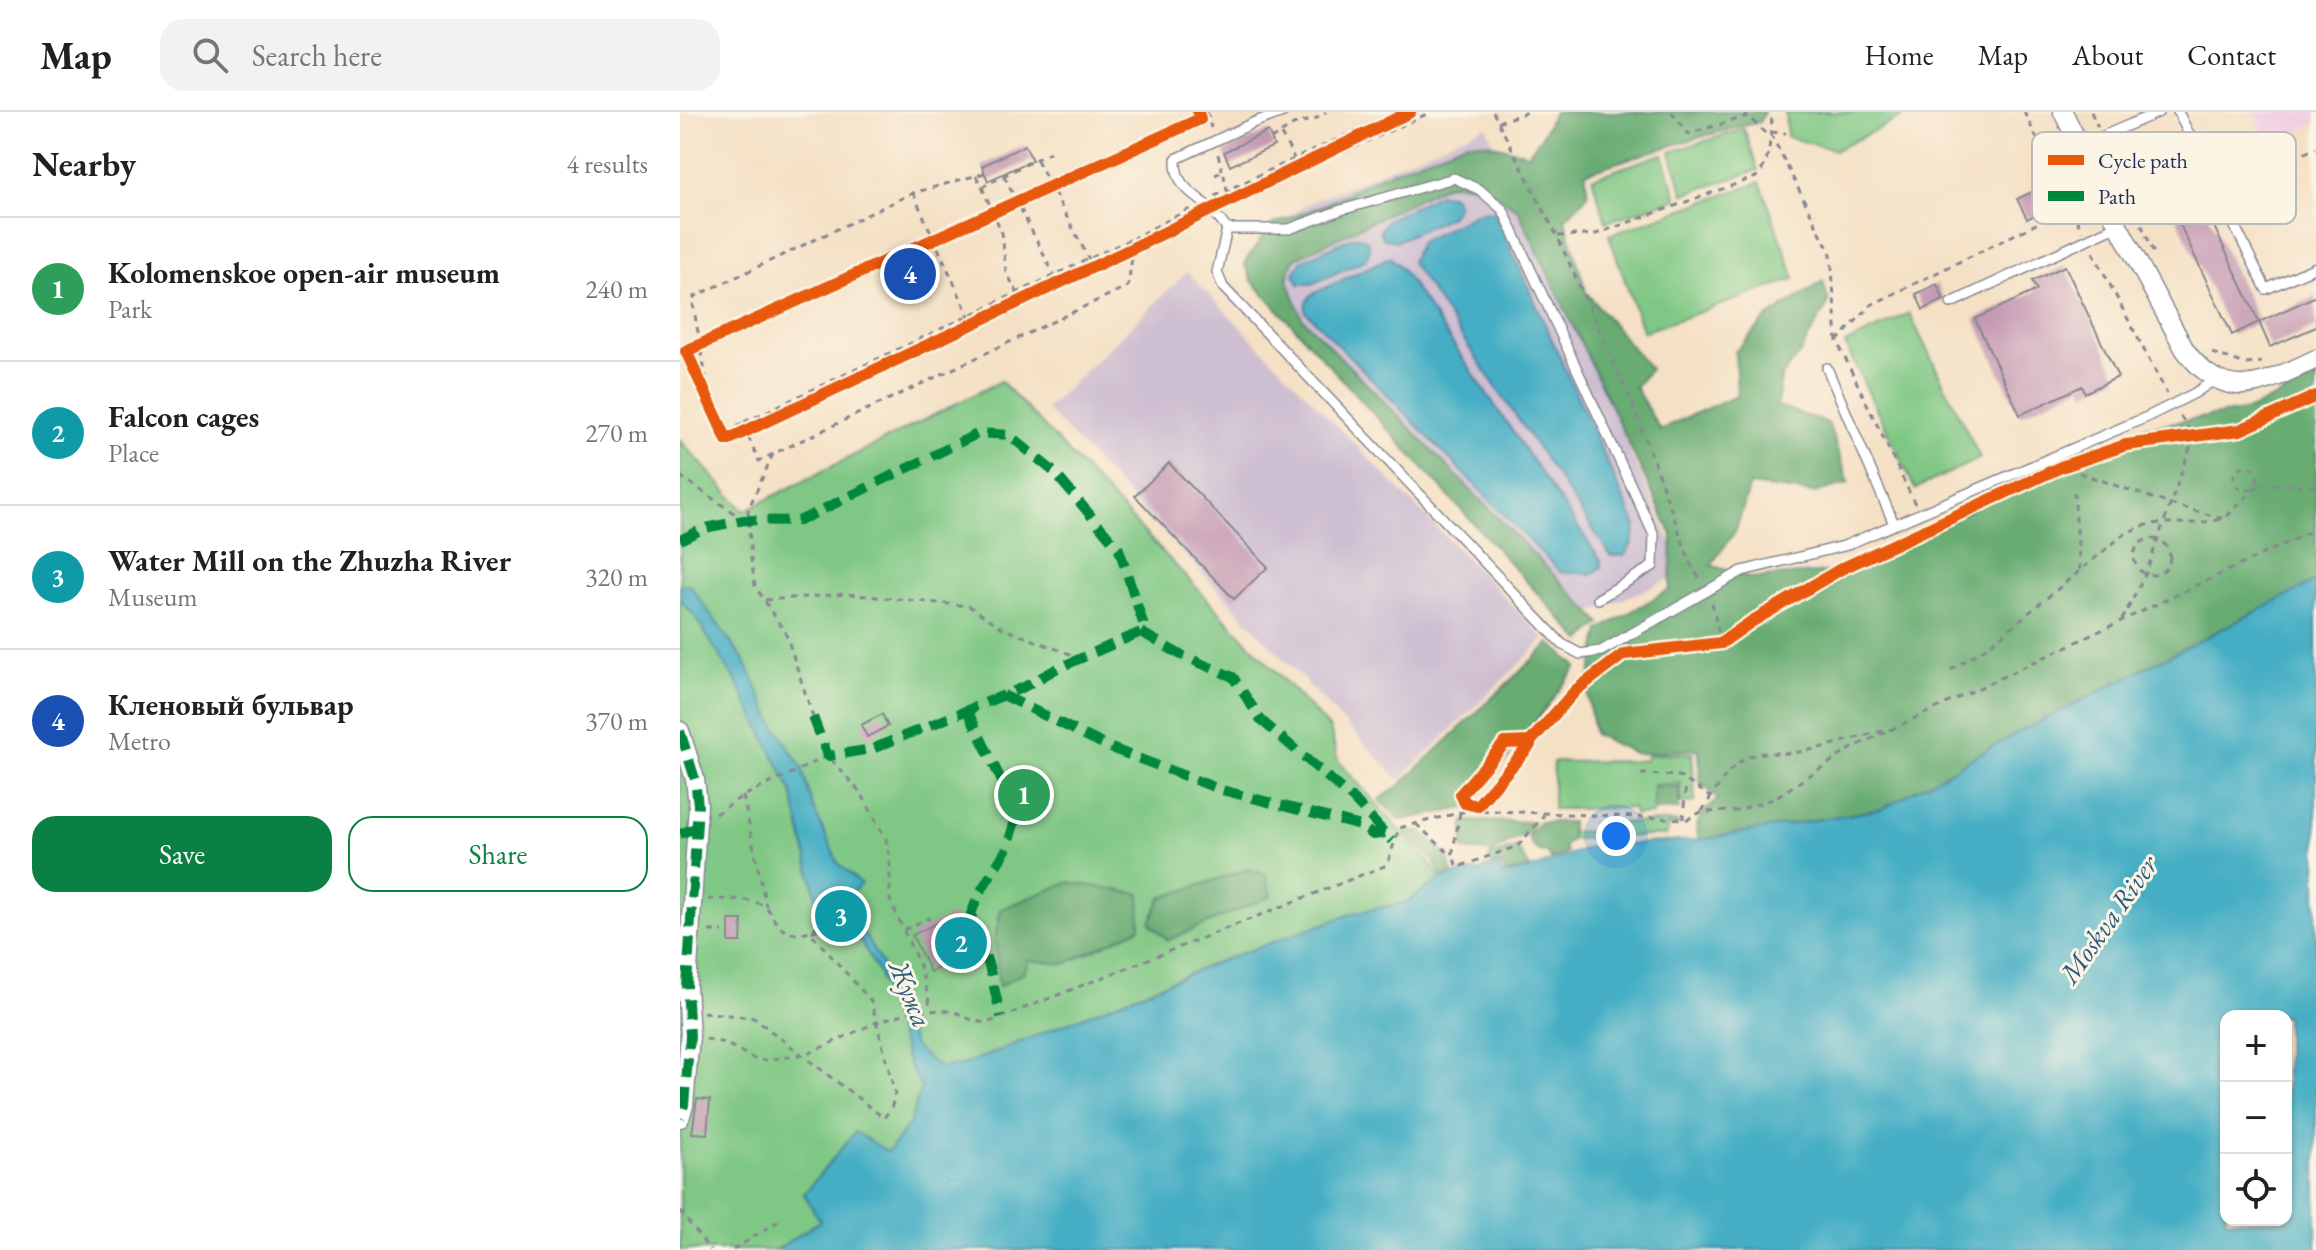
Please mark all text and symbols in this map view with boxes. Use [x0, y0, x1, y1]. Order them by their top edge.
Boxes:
search box [160, 19, 720, 91]
text: Map [40, 31, 112, 80]
icon: search [188, 33, 232, 77]
text: Search here [252, 36, 382, 75]
text: Home [1864, 37, 1934, 73]
text: Map [1978, 37, 2028, 73]
text: About [2072, 37, 2143, 73]
text: Contact [2187, 37, 2276, 73]
legend [2032, 132, 2296, 224]
text: Nearby [32, 142, 136, 186]
text: Cycle path [2098, 146, 2188, 175]
text: 4 results [567, 147, 648, 181]
text: Path [2098, 182, 2136, 211]
pin: 4 [884, 244, 936, 304]
text: Kolomenskoe open-air museum [108, 253, 500, 292]
text: 1 [51, 272, 65, 306]
text: 240 m [585, 272, 648, 306]
text: Park [108, 292, 152, 326]
text: Falcon cages [108, 397, 259, 436]
text: 2 [51, 416, 65, 450]
text: 270 m [585, 416, 648, 450]
text: Place [108, 436, 159, 470]
text: Water Mill on the Zhuzha River [108, 541, 511, 580]
text: 3 [51, 560, 65, 594]
text: 320 m [585, 560, 648, 594]
text: Museum [108, 580, 198, 614]
text: Кленовый бульвар [108, 685, 353, 724]
text: 4 [51, 704, 65, 738]
text: 370 m [585, 704, 648, 738]
text: Metro [108, 724, 171, 758]
pin: 1 [998, 765, 1050, 825]
button: Save [32, 816, 332, 892]
button: Share [348, 816, 648, 892]
your location [1596, 816, 1636, 856]
water label: Moskva River [2050, 847, 2166, 992]
pin: 3 [815, 886, 867, 946]
pin: 2 [935, 913, 987, 973]
water label: Жужа [881, 954, 941, 1032]
map controls [2220, 1010, 2292, 1226]
button: + [2220, 1010, 2292, 1082]
button: − [2220, 1082, 2292, 1154]
button: locate [2220, 1154, 2292, 1226]

